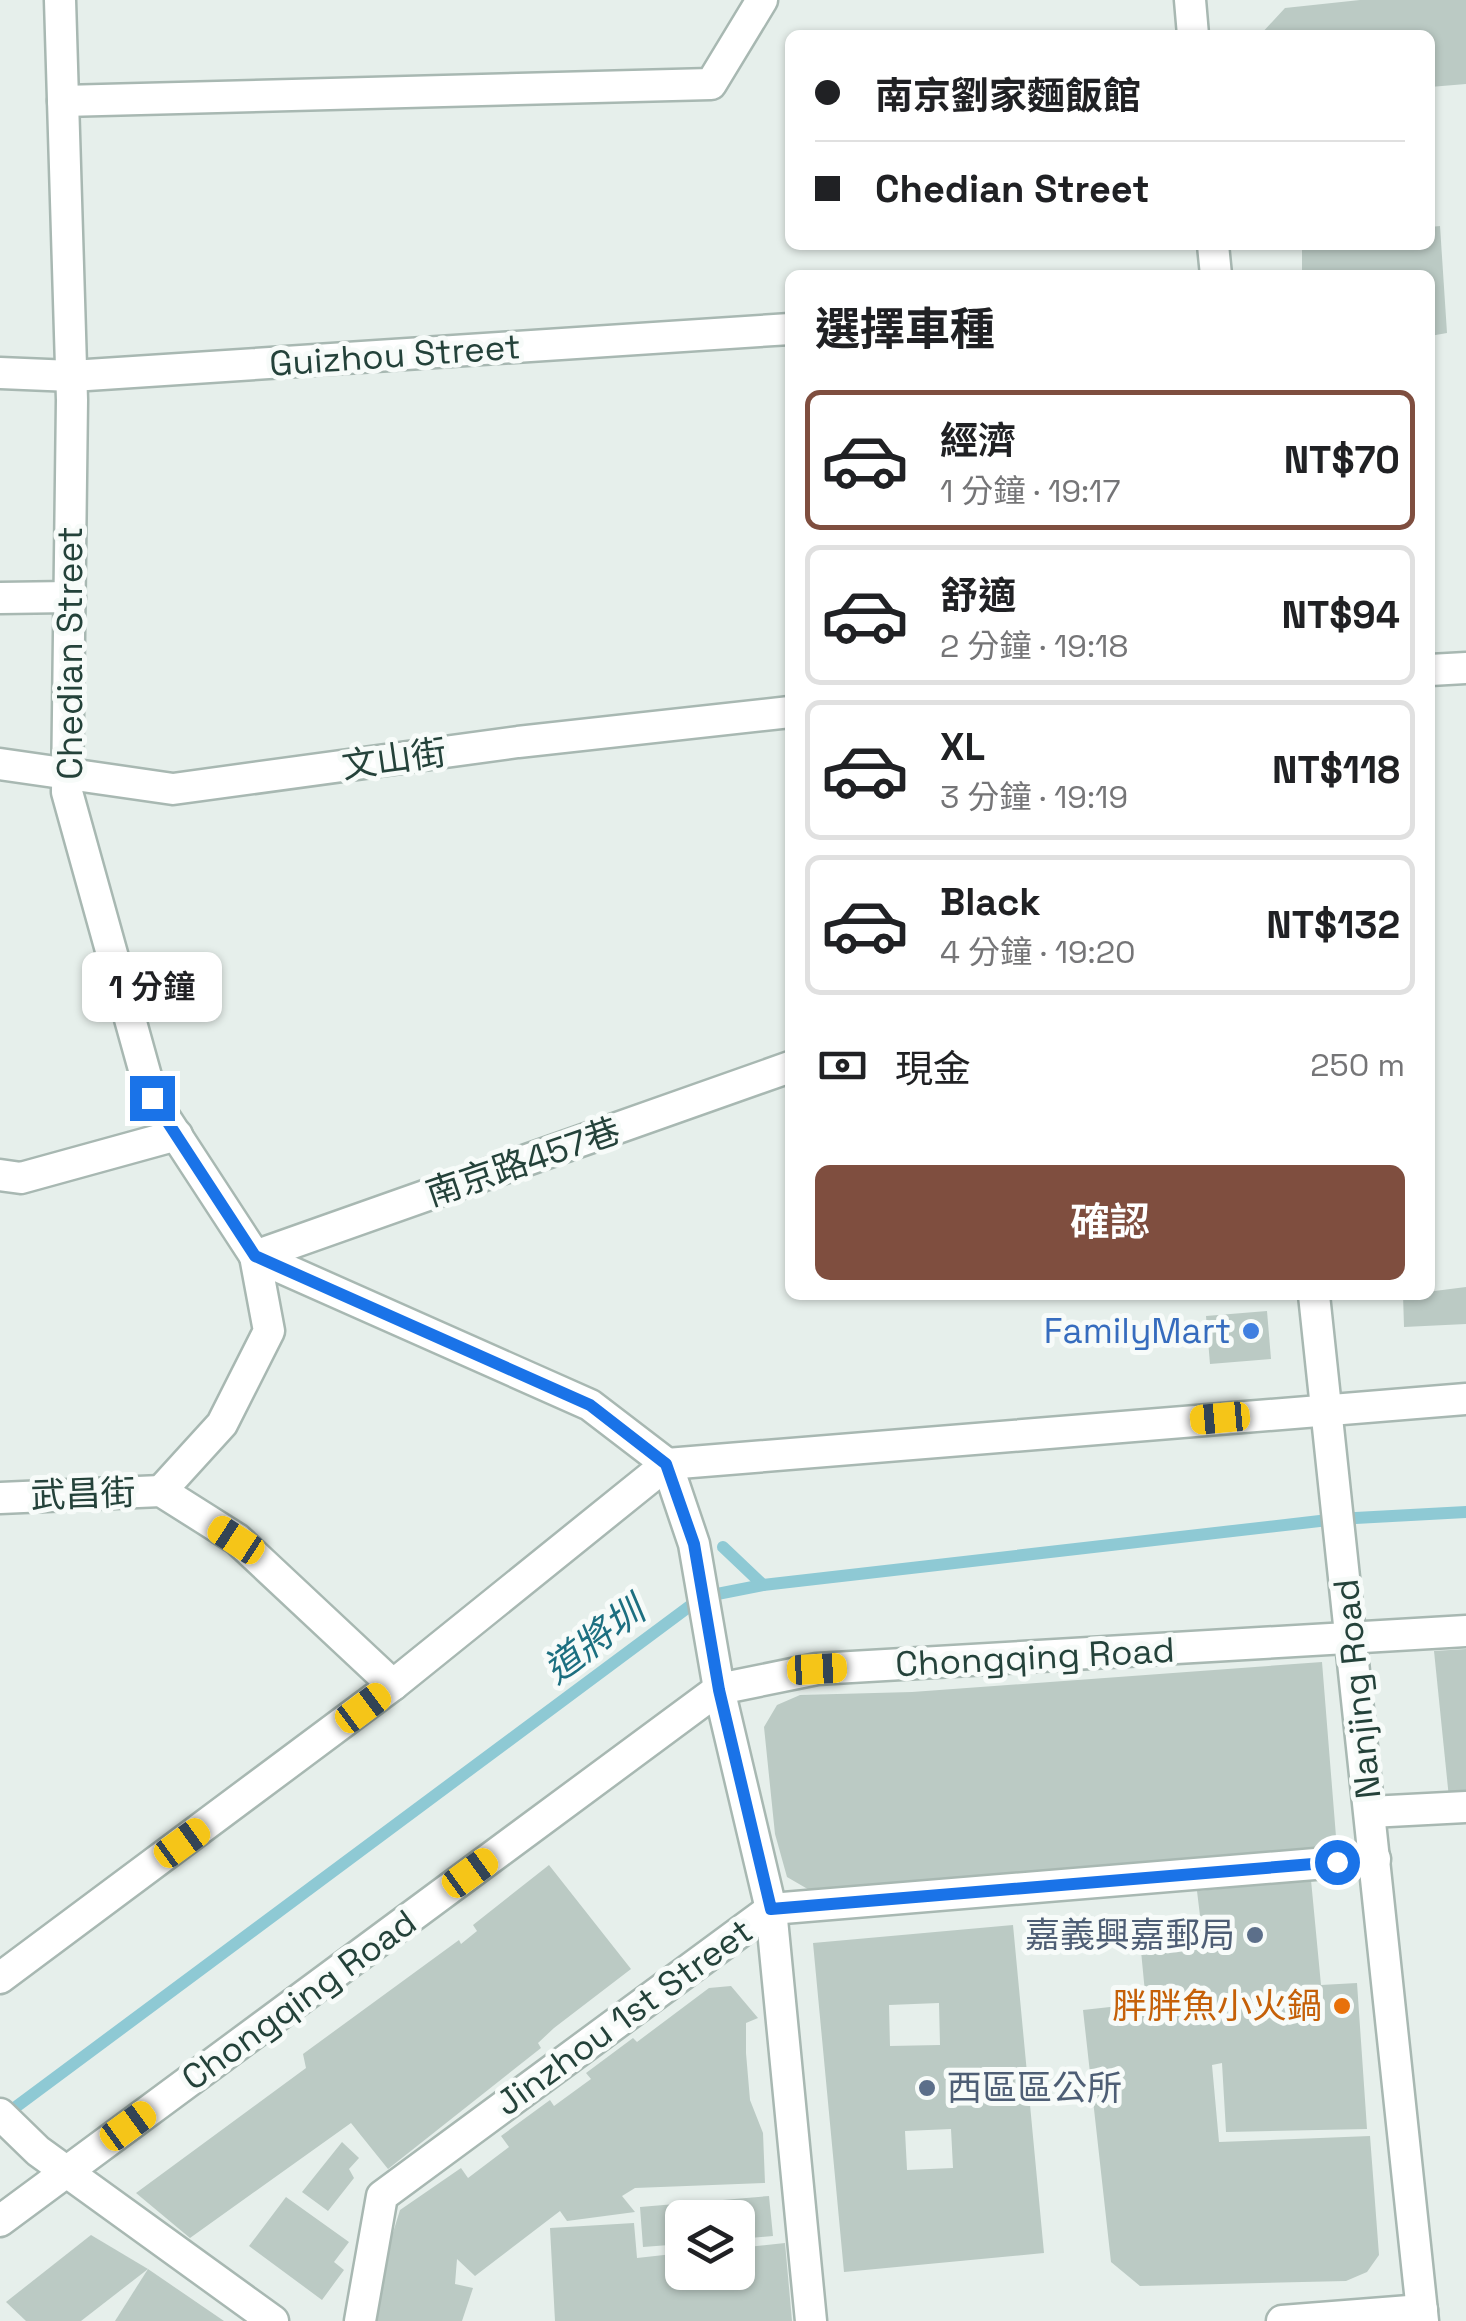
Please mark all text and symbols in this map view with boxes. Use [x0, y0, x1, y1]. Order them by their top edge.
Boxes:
text: 南京劉家麵飯館 [875, 72, 1141, 120]
text: Chedian Street [875, 165, 1149, 213]
text: 選擇車種 [815, 301, 995, 358]
street label: Guizhou Street [268, 324, 522, 386]
icon: car [820, 415, 910, 505]
text: 經濟 [940, 417, 1016, 465]
text: NT$70 [1284, 436, 1400, 484]
text: 1 分鐘 · 19:17 [940, 471, 1121, 511]
street label: Chedian Street [48, 526, 92, 780]
icon: car [820, 570, 910, 660]
text: 舒適 [940, 572, 1016, 620]
text: NT$94 [1282, 591, 1400, 639]
text: 2 分鐘 · 19:18 [940, 626, 1128, 666]
text: XL [940, 723, 985, 771]
icon: car [820, 725, 910, 815]
street label: 文山街 [339, 730, 449, 788]
text: NT$118 [1272, 746, 1400, 794]
text: 3 分鐘 · 19:19 [940, 777, 1128, 817]
text: Black [940, 878, 1041, 926]
icon: car [820, 880, 910, 970]
text: NT$132 [1266, 901, 1400, 949]
text: 4 分鐘 · 19:20 [940, 932, 1136, 972]
callout: 1 分鐘 [82, 953, 222, 1023]
text: 1 分鐘 [109, 967, 195, 1007]
icon: cash [815, 1038, 870, 1093]
text: 現金 [895, 1045, 971, 1093]
text: 250 m [1310, 1045, 1405, 1085]
route end [130, 1076, 175, 1121]
street label: 南京路457巷 [420, 1108, 626, 1216]
button: 確認 [815, 1165, 1405, 1280]
place label: FamilyMart [1044, 1309, 1231, 1353]
marker: FamilyMart [1240, 1320, 1262, 1342]
car [1189, 1400, 1251, 1436]
street label: 武昌街 [30, 1470, 136, 1518]
car [203, 1511, 269, 1569]
street label: Nanjing Road [1324, 1577, 1390, 1801]
water label: 道將圳 [534, 1584, 658, 1693]
street label: Chongqing Road [894, 1628, 1176, 1686]
car [786, 1652, 848, 1686]
car [330, 1678, 396, 1738]
car [149, 1813, 215, 1873]
route start [1315, 1840, 1360, 1885]
car [437, 1843, 503, 1903]
street label: Chongqing Road [173, 1900, 425, 2100]
street label: Jinzhou 1st Street [487, 1909, 761, 2125]
place label: 嘉義興嘉郵局 [1025, 1913, 1235, 1957]
marker: 嘉義興嘉郵局 [1244, 1924, 1266, 1946]
place label: 胖胖魚小火鍋 [1112, 1984, 1322, 2028]
marker: 胖胖魚小火鍋 [1331, 1995, 1353, 2017]
place label: 西區區公所 [947, 2066, 1122, 2110]
marker: 西區區公所 [916, 2077, 938, 2099]
car [95, 2096, 161, 2156]
map controls [665, 2200, 755, 2290]
button: layers [665, 2200, 755, 2290]

